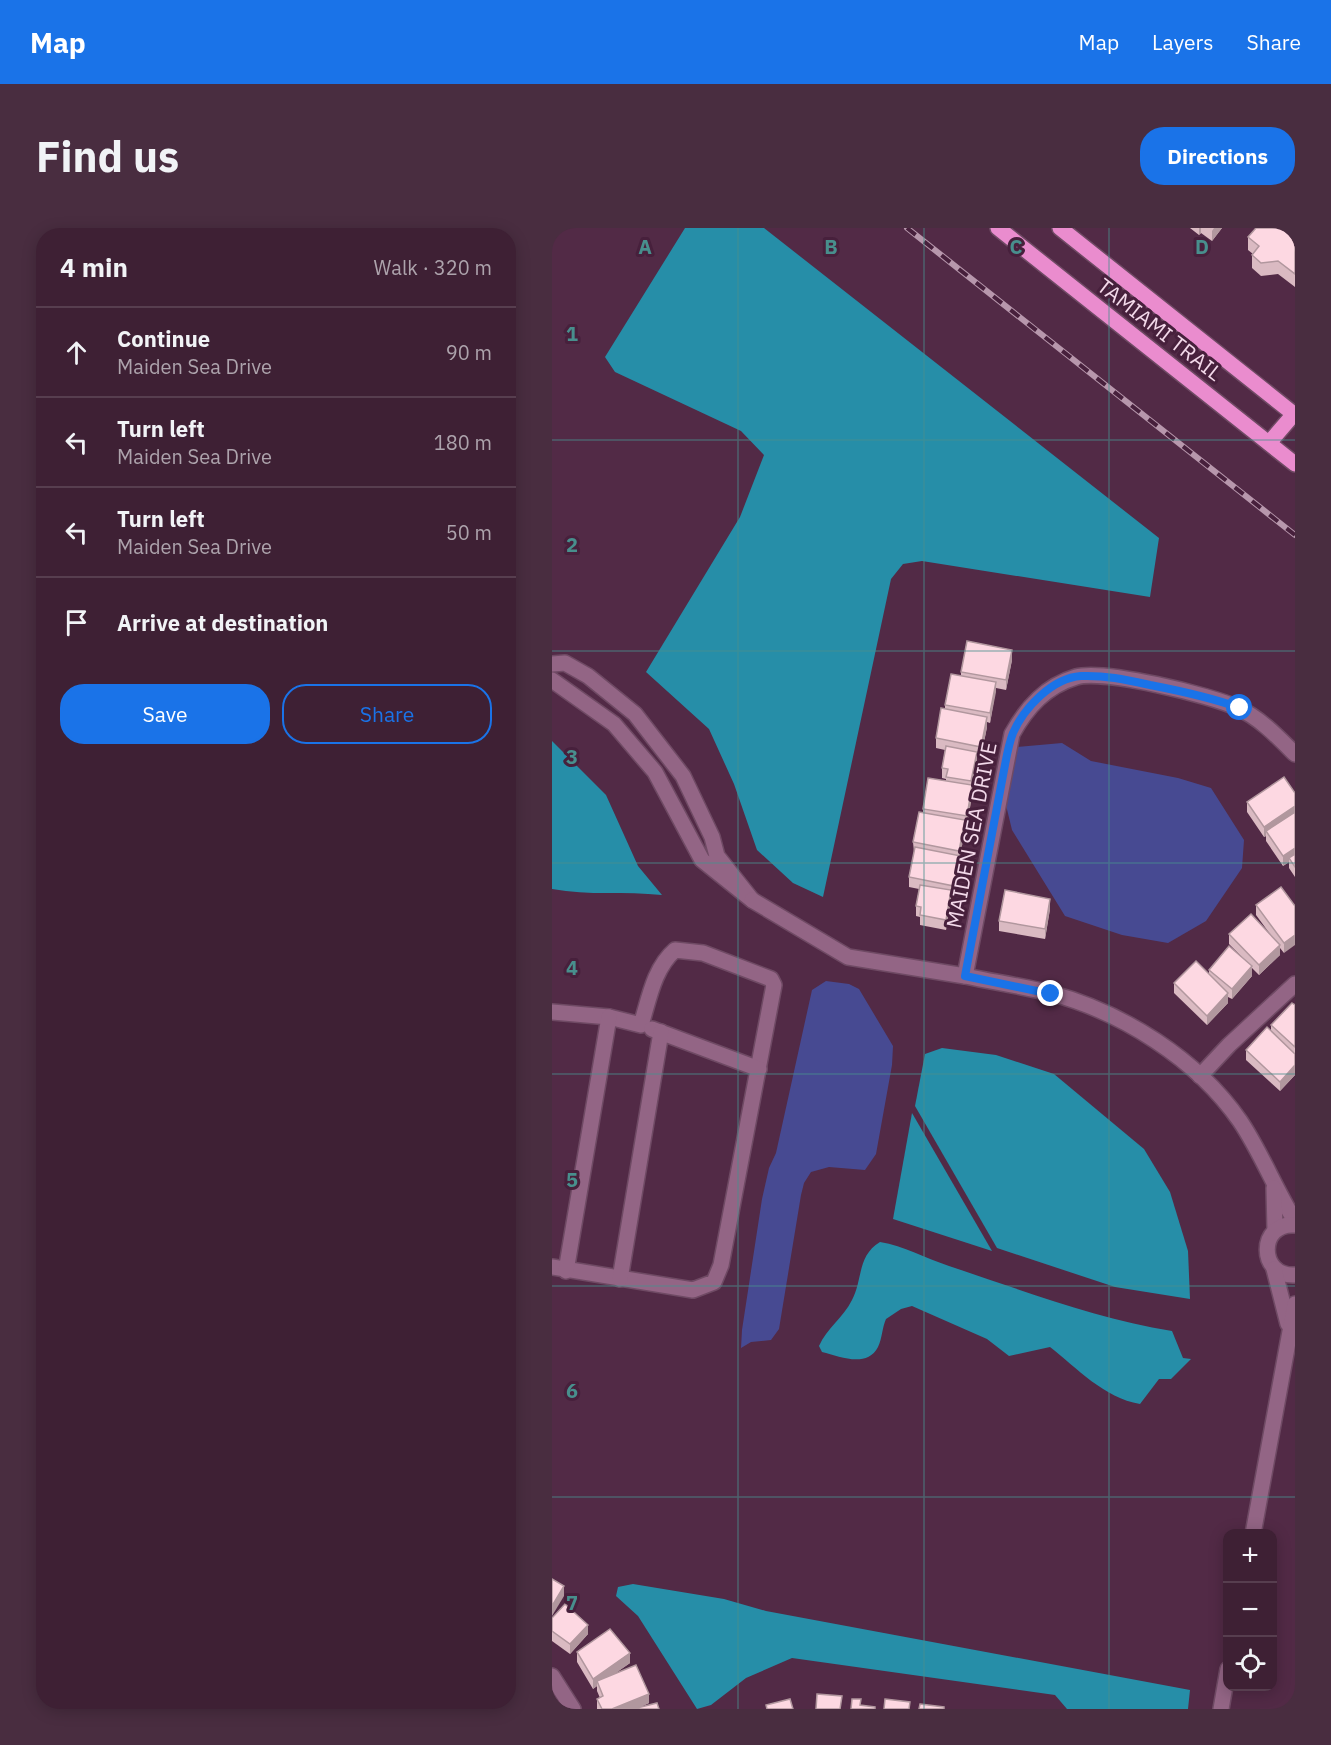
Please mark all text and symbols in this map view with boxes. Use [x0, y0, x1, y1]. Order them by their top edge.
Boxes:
text: Map [30, 24, 86, 61]
text: Map [1079, 28, 1119, 56]
text: Layers [1152, 28, 1214, 56]
text: Share [1247, 28, 1301, 56]
button: Directions [1140, 127, 1295, 185]
text: Find us [36, 129, 179, 184]
text: A [638, 233, 652, 260]
text: B [824, 233, 838, 260]
text: C [1009, 233, 1023, 260]
text: D [1195, 233, 1209, 260]
text: 4 min [60, 250, 128, 284]
text: Walk · 320 m [374, 254, 492, 281]
street label: TAMIAMI TRAIL [1092, 271, 1228, 387]
text: 1 [566, 320, 578, 347]
text: Continue [117, 324, 210, 353]
icon: ahead [60, 336, 93, 369]
text: 90 m [446, 339, 492, 366]
text: Maiden Sea Drive [117, 353, 272, 380]
text: Turn left [117, 414, 205, 443]
icon: left [60, 426, 93, 459]
text: 180 m [434, 429, 492, 456]
text: Maiden Sea Drive [117, 443, 272, 470]
text: Turn left [117, 504, 205, 533]
icon: left [60, 516, 93, 549]
text: 50 m [446, 519, 492, 546]
text: 2 [566, 531, 578, 558]
text: Maiden Sea Drive [117, 533, 272, 560]
icon: arrive [60, 606, 93, 639]
text: Arrive at destination [117, 608, 328, 637]
button: Save [60, 684, 270, 744]
button: Share [282, 684, 492, 744]
route start [1226, 694, 1252, 720]
street label: MAIDEN SEA DRIVE [939, 740, 1003, 930]
text: 3 [566, 743, 578, 770]
text: 4 [566, 954, 578, 981]
route end [1037, 980, 1063, 1006]
text: 5 [566, 1166, 578, 1193]
text: 6 [566, 1377, 578, 1404]
map controls [1223, 1529, 1277, 1691]
button: + [1223, 1529, 1277, 1583]
button: − [1223, 1583, 1277, 1637]
text: 7 [566, 1589, 578, 1616]
button: locate [1223, 1637, 1277, 1691]

